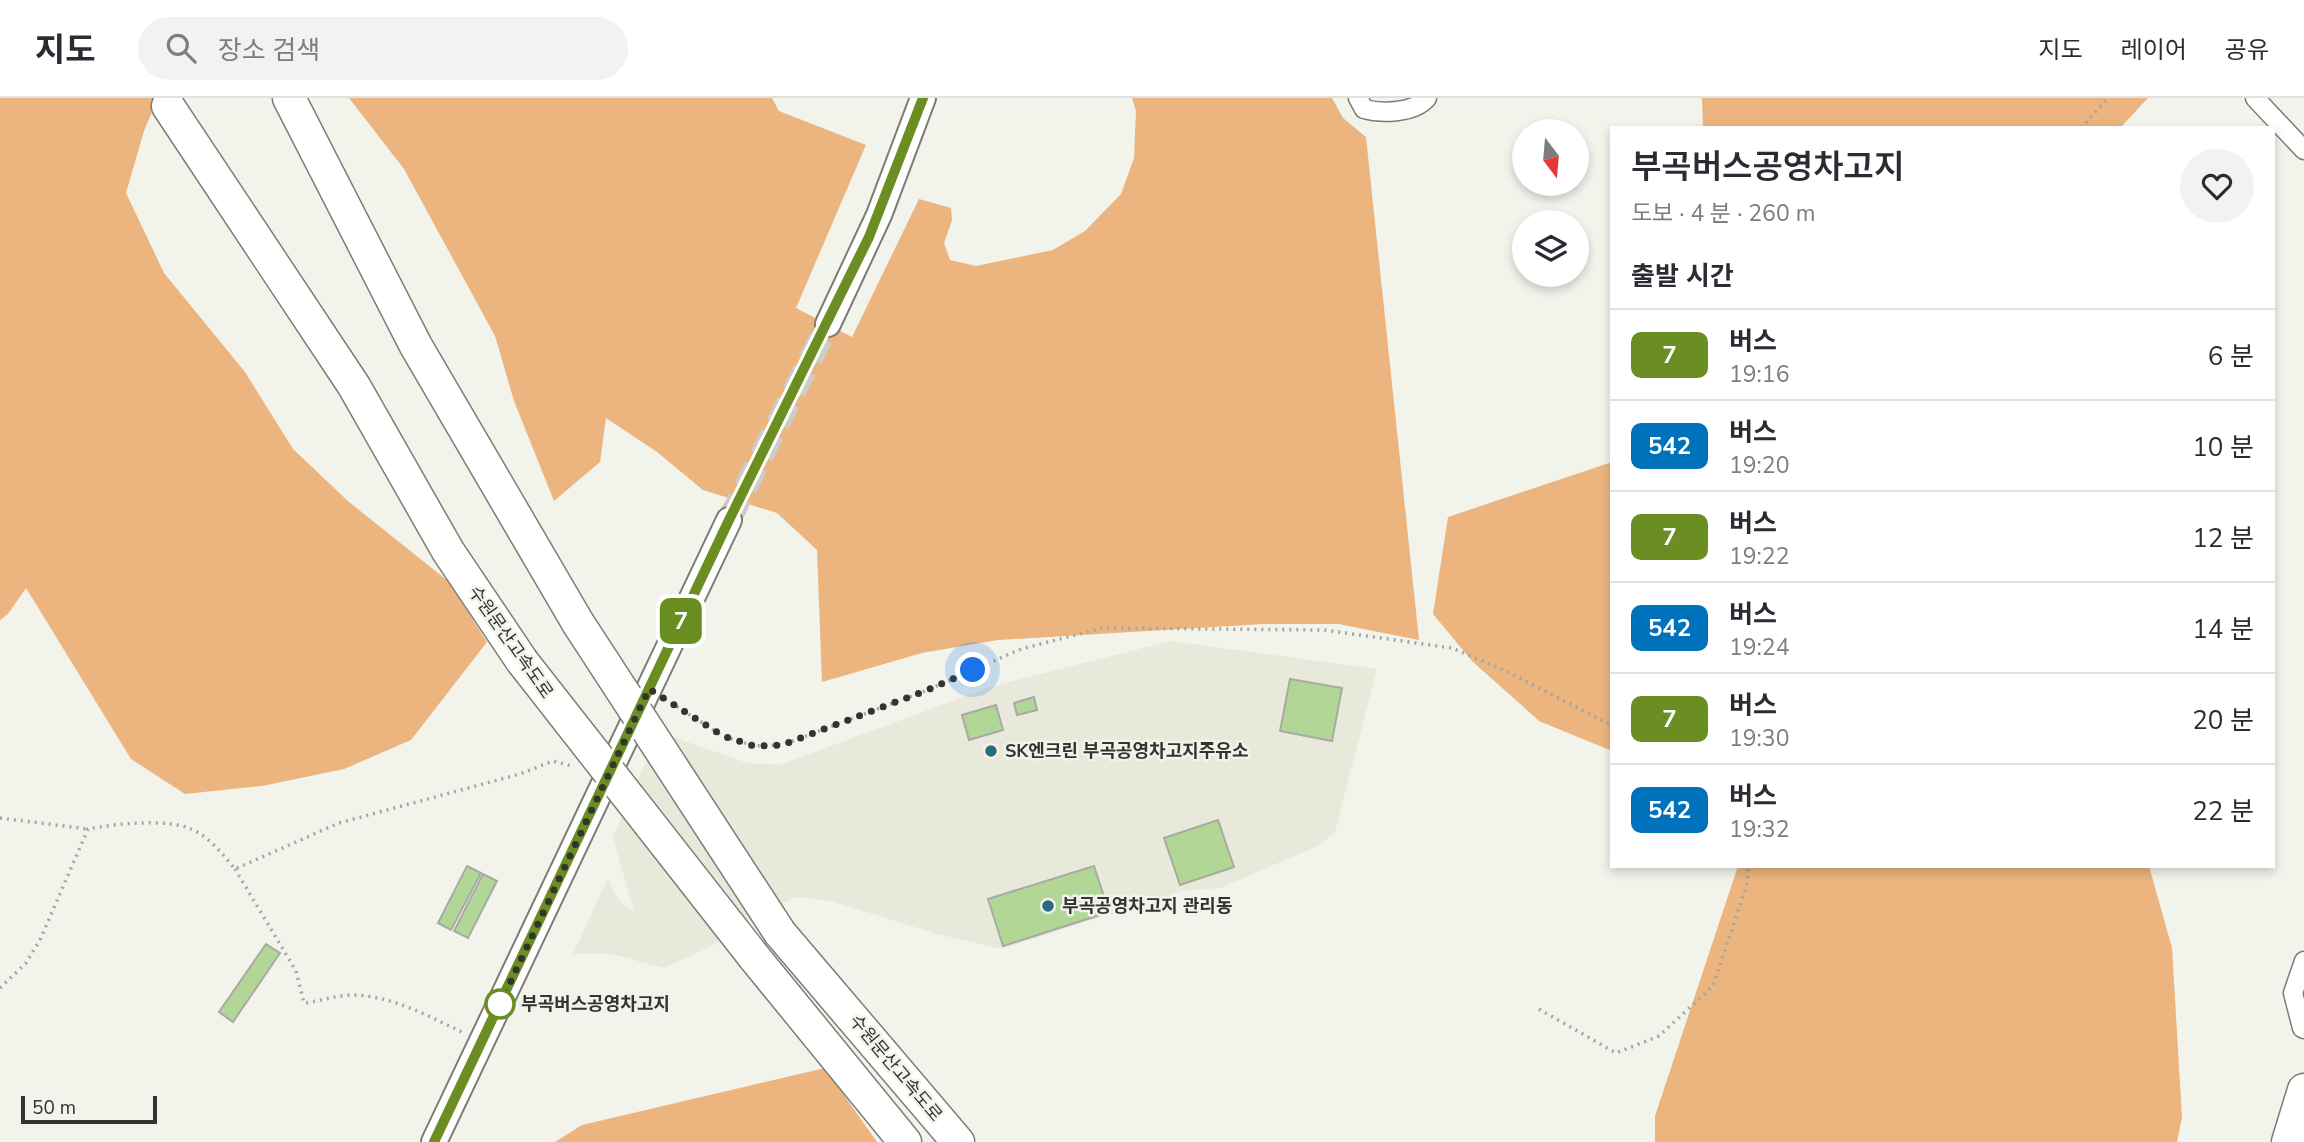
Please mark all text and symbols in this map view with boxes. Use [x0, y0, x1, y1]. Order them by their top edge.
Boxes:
search box [138, 17, 628, 80]
text: 지도 [35, 28, 96, 73]
icon: search [162, 29, 200, 67]
text: 장소 검색 [218, 33, 320, 68]
text: 지도 [2038, 34, 2083, 66]
text: 레이어 [2121, 34, 2187, 66]
text: 공유 [2225, 34, 2269, 66]
north arrow [1512, 119, 1589, 196]
map controls [1512, 119, 1589, 287]
text: 부곡버스공영차고지 [1631, 145, 1904, 190]
button: heart [2180, 149, 2254, 223]
text: 도보 · 4 분 · 260 m [1631, 198, 1815, 229]
button: layers [1512, 210, 1589, 287]
text: 출발 시간 [1631, 259, 1734, 294]
text: 버스 [1729, 324, 1777, 359]
text: 7 [1662, 339, 1677, 371]
text: 6 분 [2208, 339, 2254, 374]
text: 19:16 [1729, 359, 1789, 390]
text: 버스 [1729, 415, 1777, 450]
text: 542 [1648, 430, 1691, 462]
text: 10 분 [2192, 430, 2254, 465]
text: 19:20 [1729, 450, 1789, 481]
text: 버스 [1729, 506, 1777, 541]
text: 7 [1662, 521, 1677, 553]
text: 12 분 [2192, 521, 2254, 556]
text: 19:22 [1729, 541, 1789, 572]
street label: 수원문산고속도로 [463, 581, 559, 703]
text: 버스 [1729, 597, 1777, 632]
line badge: 7 [658, 598, 704, 644]
text: 7 [674, 605, 688, 637]
text: 542 [1648, 612, 1691, 644]
text: 14 분 [2192, 612, 2254, 647]
text: 19:24 [1729, 632, 1789, 663]
your location [955, 652, 990, 687]
text: 버스 [1729, 688, 1777, 723]
text: 7 [1662, 703, 1677, 735]
text: 20 분 [2192, 703, 2254, 738]
text: 19:30 [1729, 723, 1789, 754]
place label: SK엔크린 부곡공영차고지주유소 [1005, 739, 1248, 763]
marker: SK엔크린 부곡공영차고지주유소 [983, 743, 999, 759]
text: 버스 [1729, 779, 1777, 814]
text: 542 [1648, 794, 1691, 826]
text: 22 분 [2192, 794, 2254, 829]
text: 19:32 [1729, 814, 1789, 845]
place label: 부곡공영차고지 관리동 [1062, 894, 1232, 918]
marker: 부곡공영차고지 관리동 [1040, 898, 1056, 914]
marker: 부곡버스공영차고지 [485, 989, 515, 1019]
place label: 부곡버스공영차고지 [521, 992, 670, 1016]
street label: 수원문산고속도로 [844, 1010, 948, 1126]
scale bar [21, 1093, 158, 1125]
text: 50 m [32, 1095, 76, 1121]

